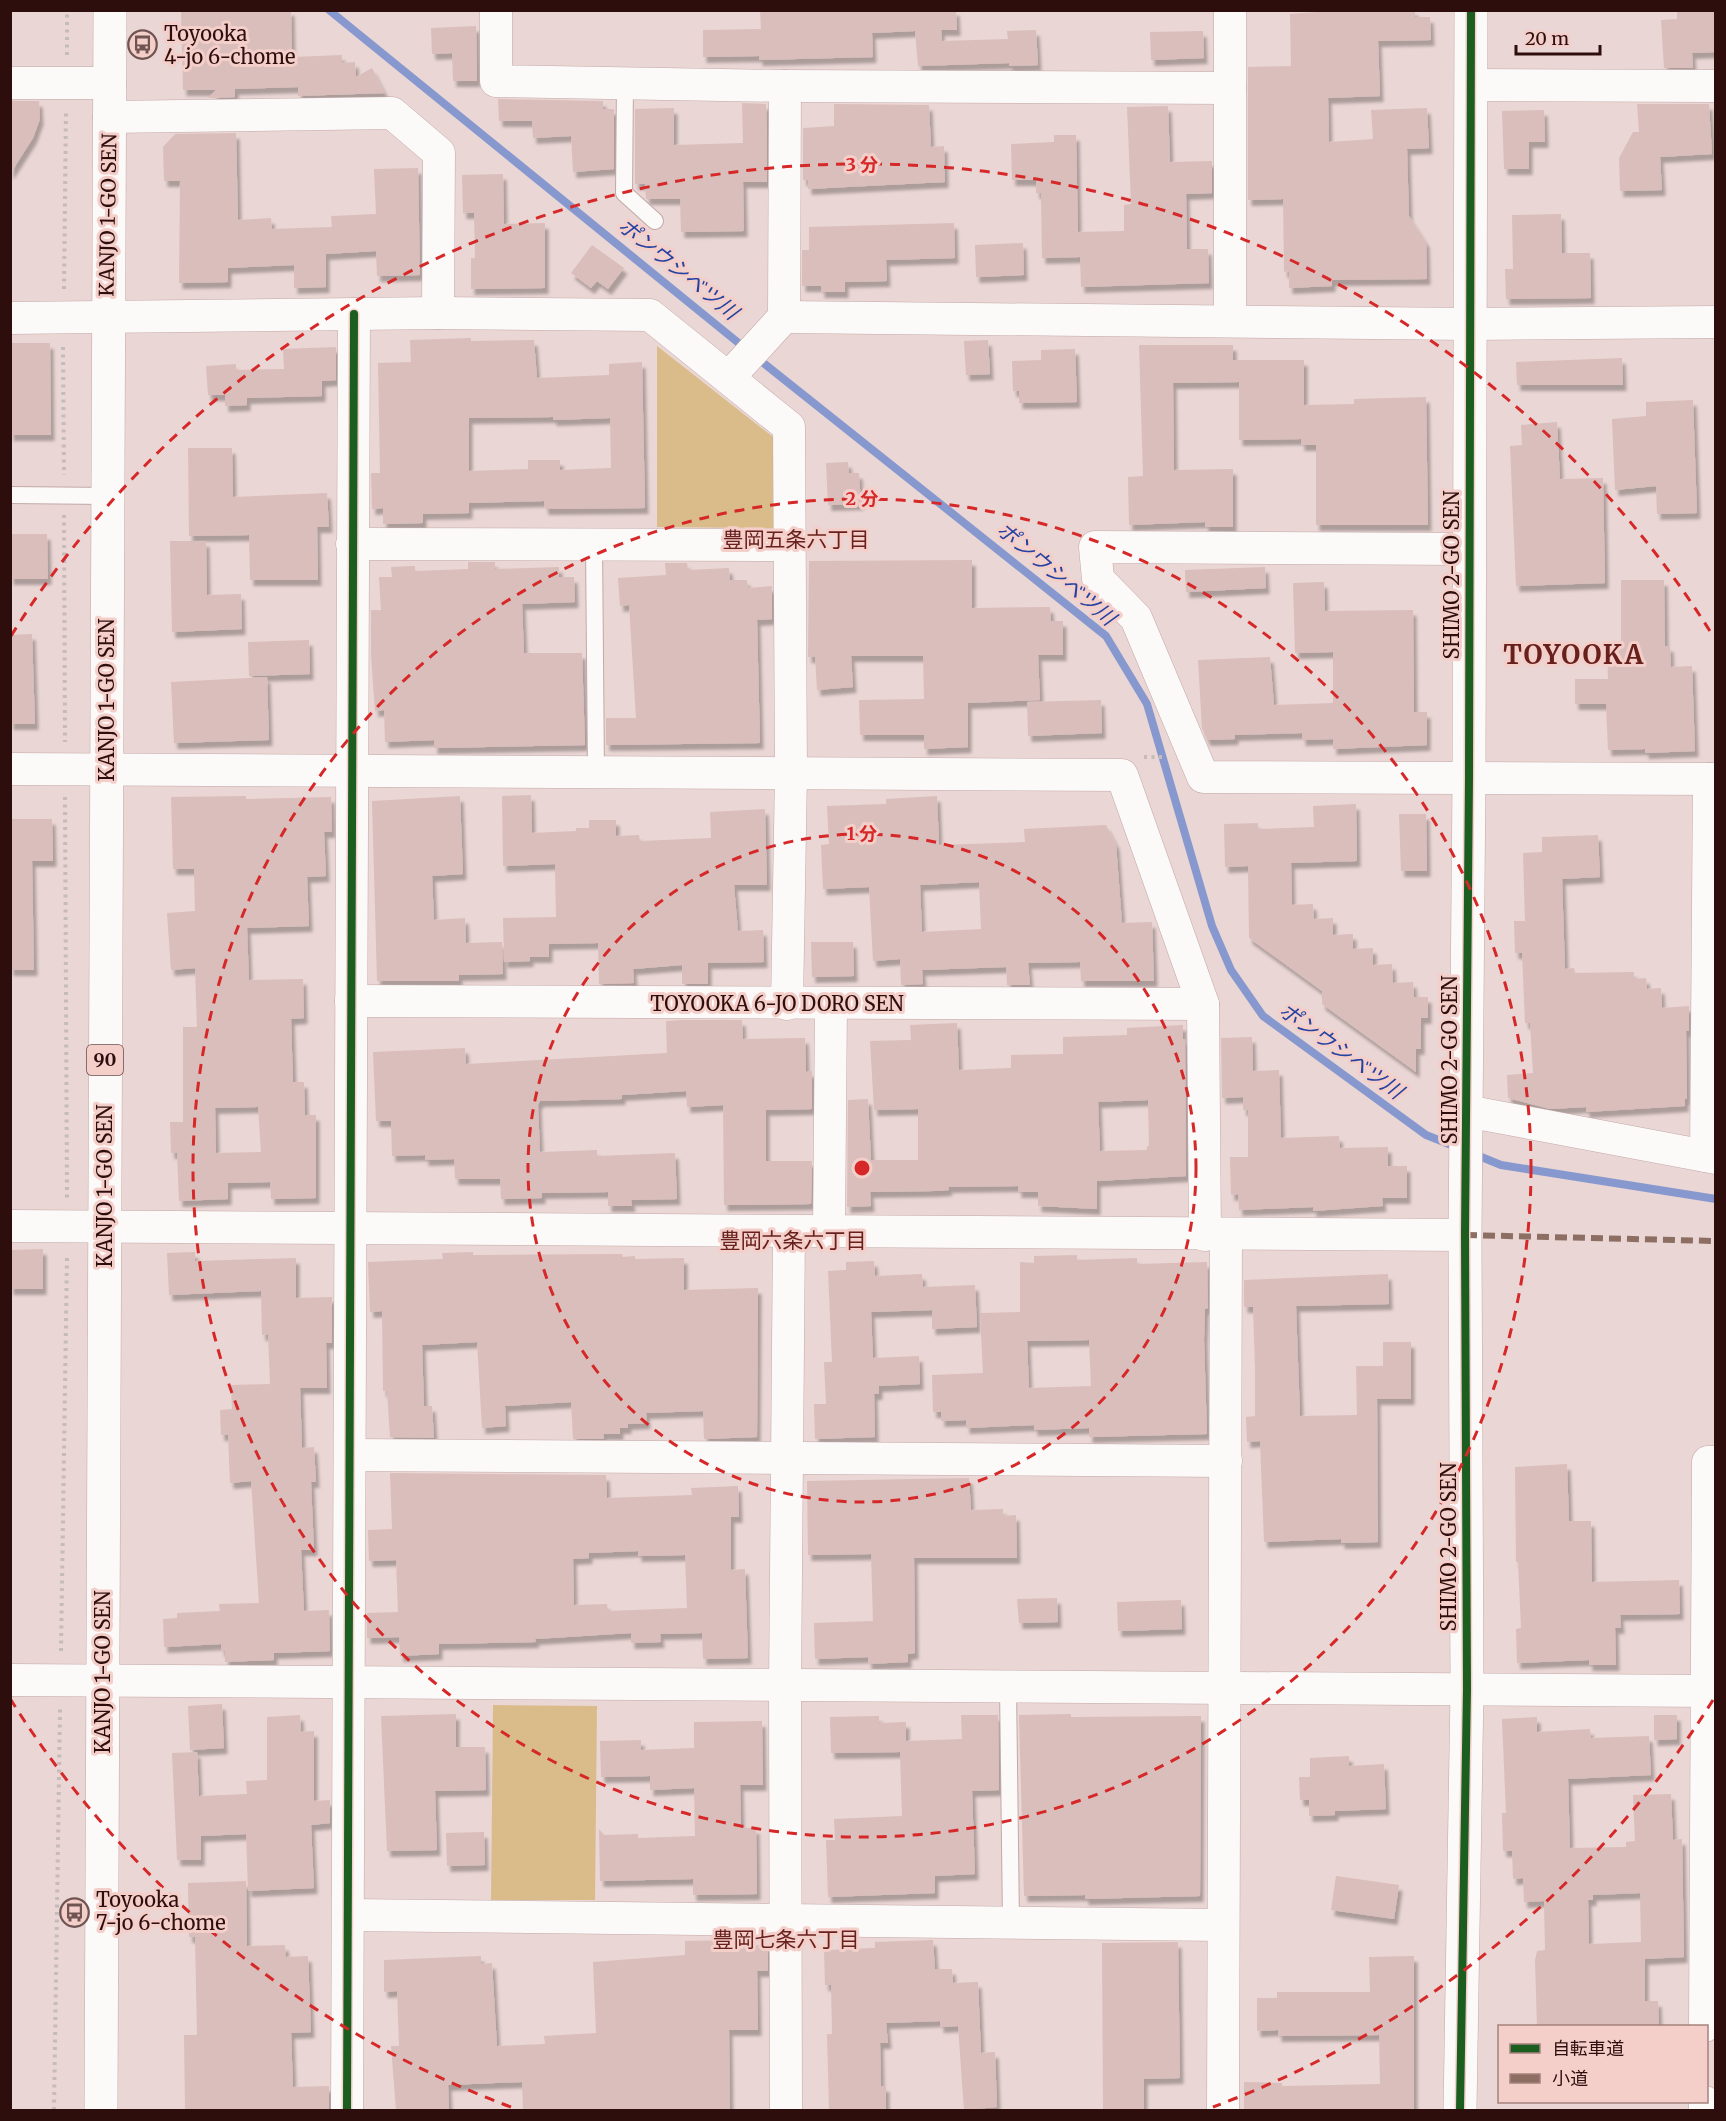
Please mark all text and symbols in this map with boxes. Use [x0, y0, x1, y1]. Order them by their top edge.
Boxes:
scale bar [1516, 18, 1600, 56]
place label: Toyooka 4-jo 6-chome [164, 21, 295, 69]
text: 20 m [1525, 27, 1569, 50]
bus stop icon: Toyooka 4-jo 6-chome [127, 29, 159, 61]
street label: KANJO 1-GO SEN [94, 133, 121, 297]
text: 3 分 [846, 153, 878, 176]
water label: ポンウシベツ川 [613, 212, 745, 327]
text: 2 分 [846, 487, 878, 510]
street label: SHIMO 2-GO SEN [1439, 490, 1464, 660]
water label: ポンウシベツ川 [991, 516, 1123, 632]
district label: 豊岡五条六丁目 [723, 526, 870, 553]
street label: KANJO 1-GO SEN [94, 618, 119, 782]
district label: TOYOOKA [1503, 638, 1645, 671]
text: 1 分 [847, 822, 877, 845]
street label: SHIMO 2-GO SEN [1437, 975, 1462, 1145]
street label: TOYOOKA 6-JO DORO SEN [650, 991, 904, 1016]
water label: ポンウシベツ川 [1274, 996, 1410, 1106]
road number: 90 [87, 1045, 123, 1075]
street label: KANJO 1-GO SEN [92, 1104, 117, 1268]
centre of rings [852, 1158, 872, 1178]
district label: 豊岡六条六丁目 [720, 1227, 867, 1254]
street label: SHIMO 2-GO SEN [1436, 1462, 1461, 1632]
street label: KANJO 1-GO SEN [90, 1590, 115, 1754]
place label: Toyooka 7-jo 6-chome [96, 1887, 226, 1935]
bus stop icon: Toyooka 7-jo 6-chome [59, 1896, 91, 1928]
district label: 豊岡七条六丁目 [713, 1926, 860, 1953]
legend [1498, 2025, 1708, 2103]
text: 自転車道 [1552, 2037, 1624, 2060]
text: 小道 [1552, 2067, 1588, 2090]

